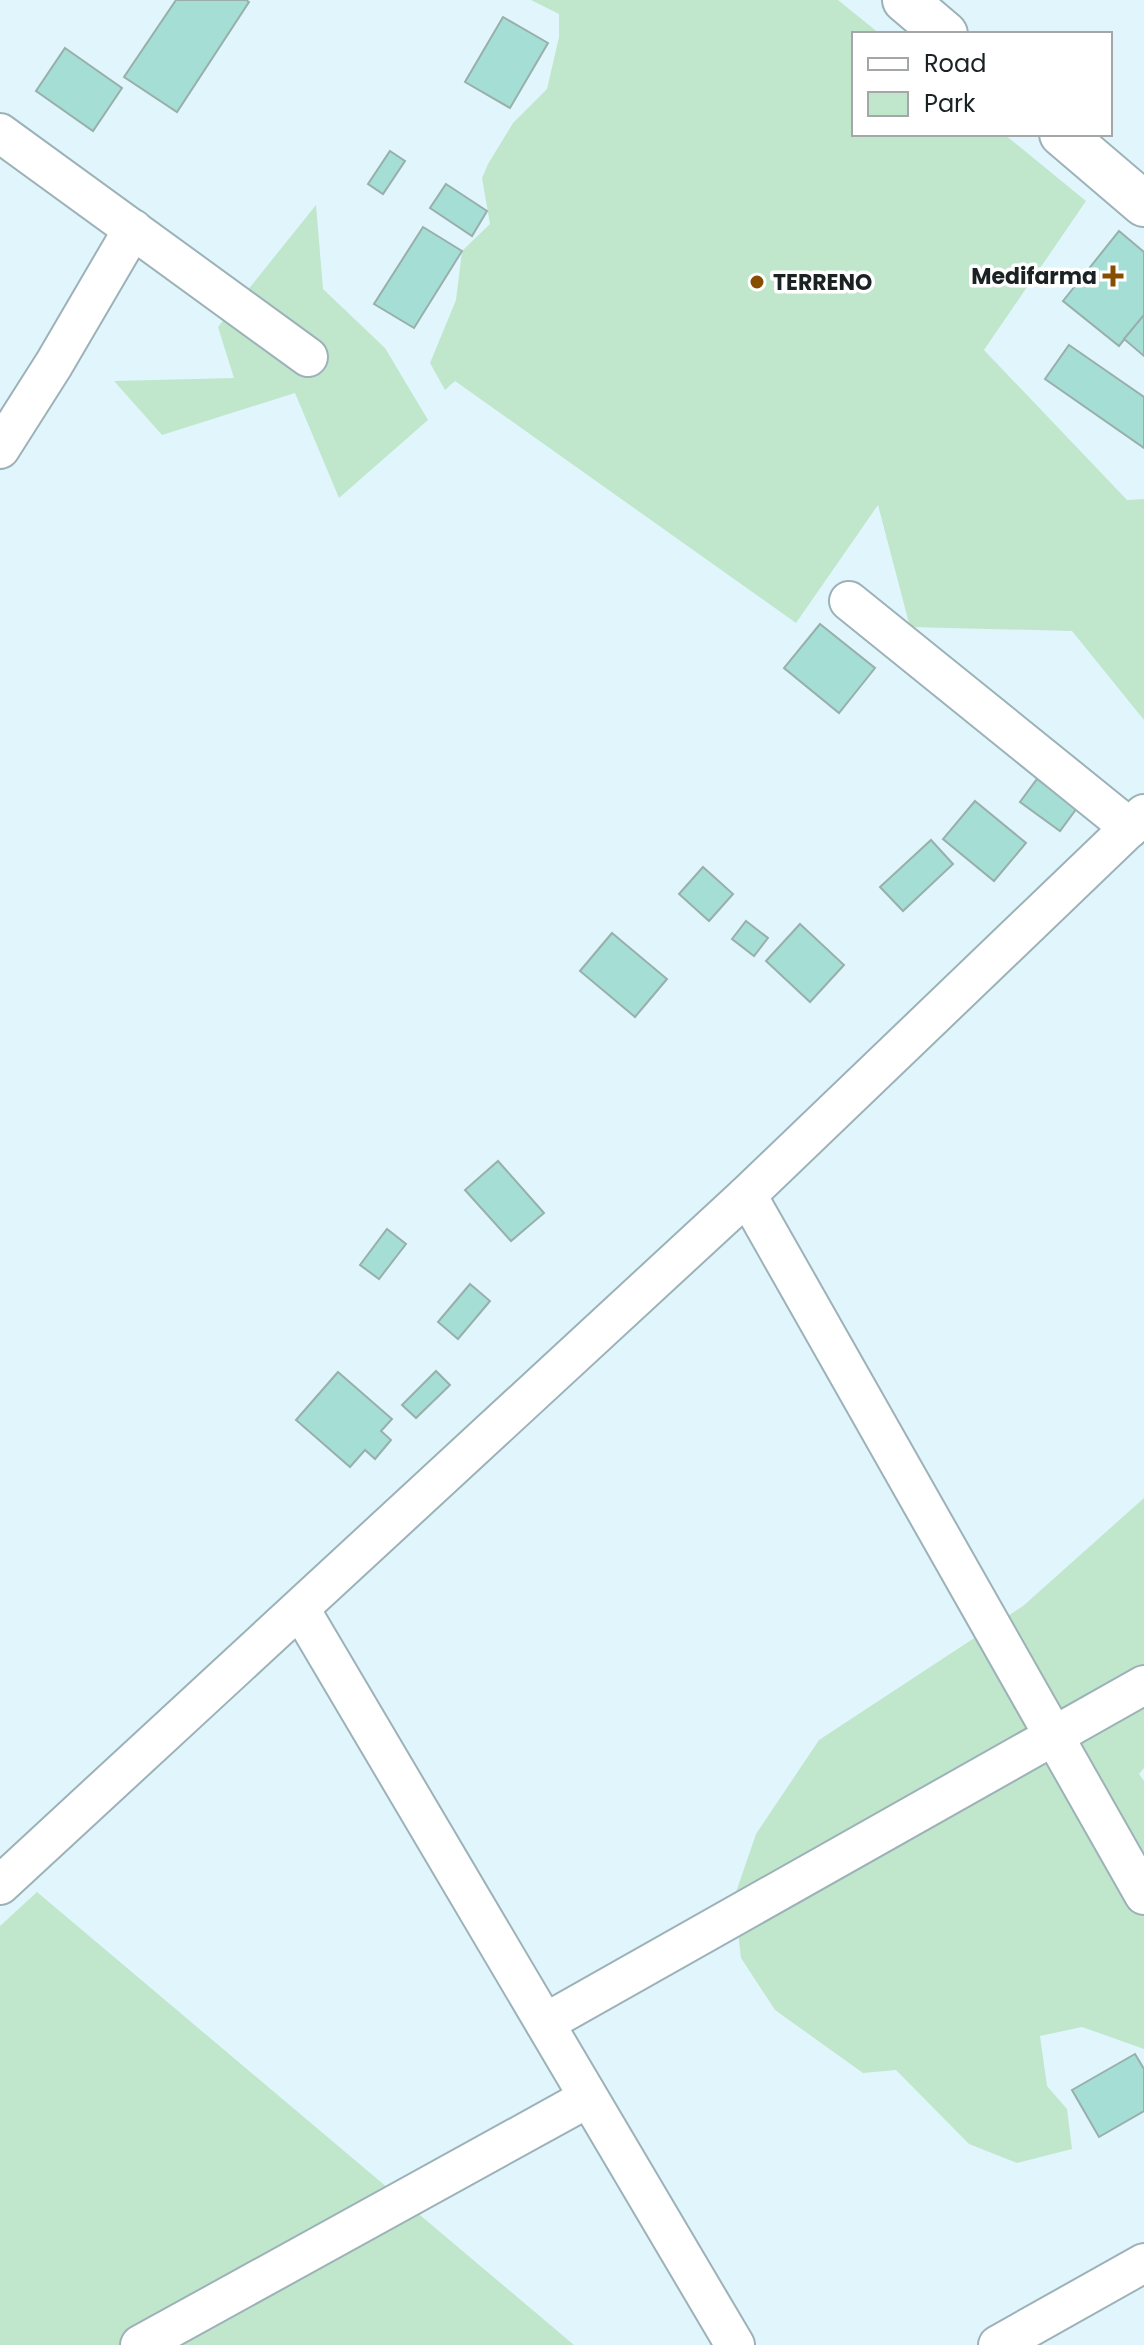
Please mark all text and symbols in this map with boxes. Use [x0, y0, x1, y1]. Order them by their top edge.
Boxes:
legend [852, 32, 1112, 136]
text: Road [924, 47, 986, 80]
text: Park [924, 87, 976, 120]
place label: Medifarma [971, 261, 1097, 292]
place label: TERRENO [773, 267, 872, 298]
marker: Medifarma [1104, 267, 1122, 285]
marker: TERRENO [748, 273, 766, 291]

